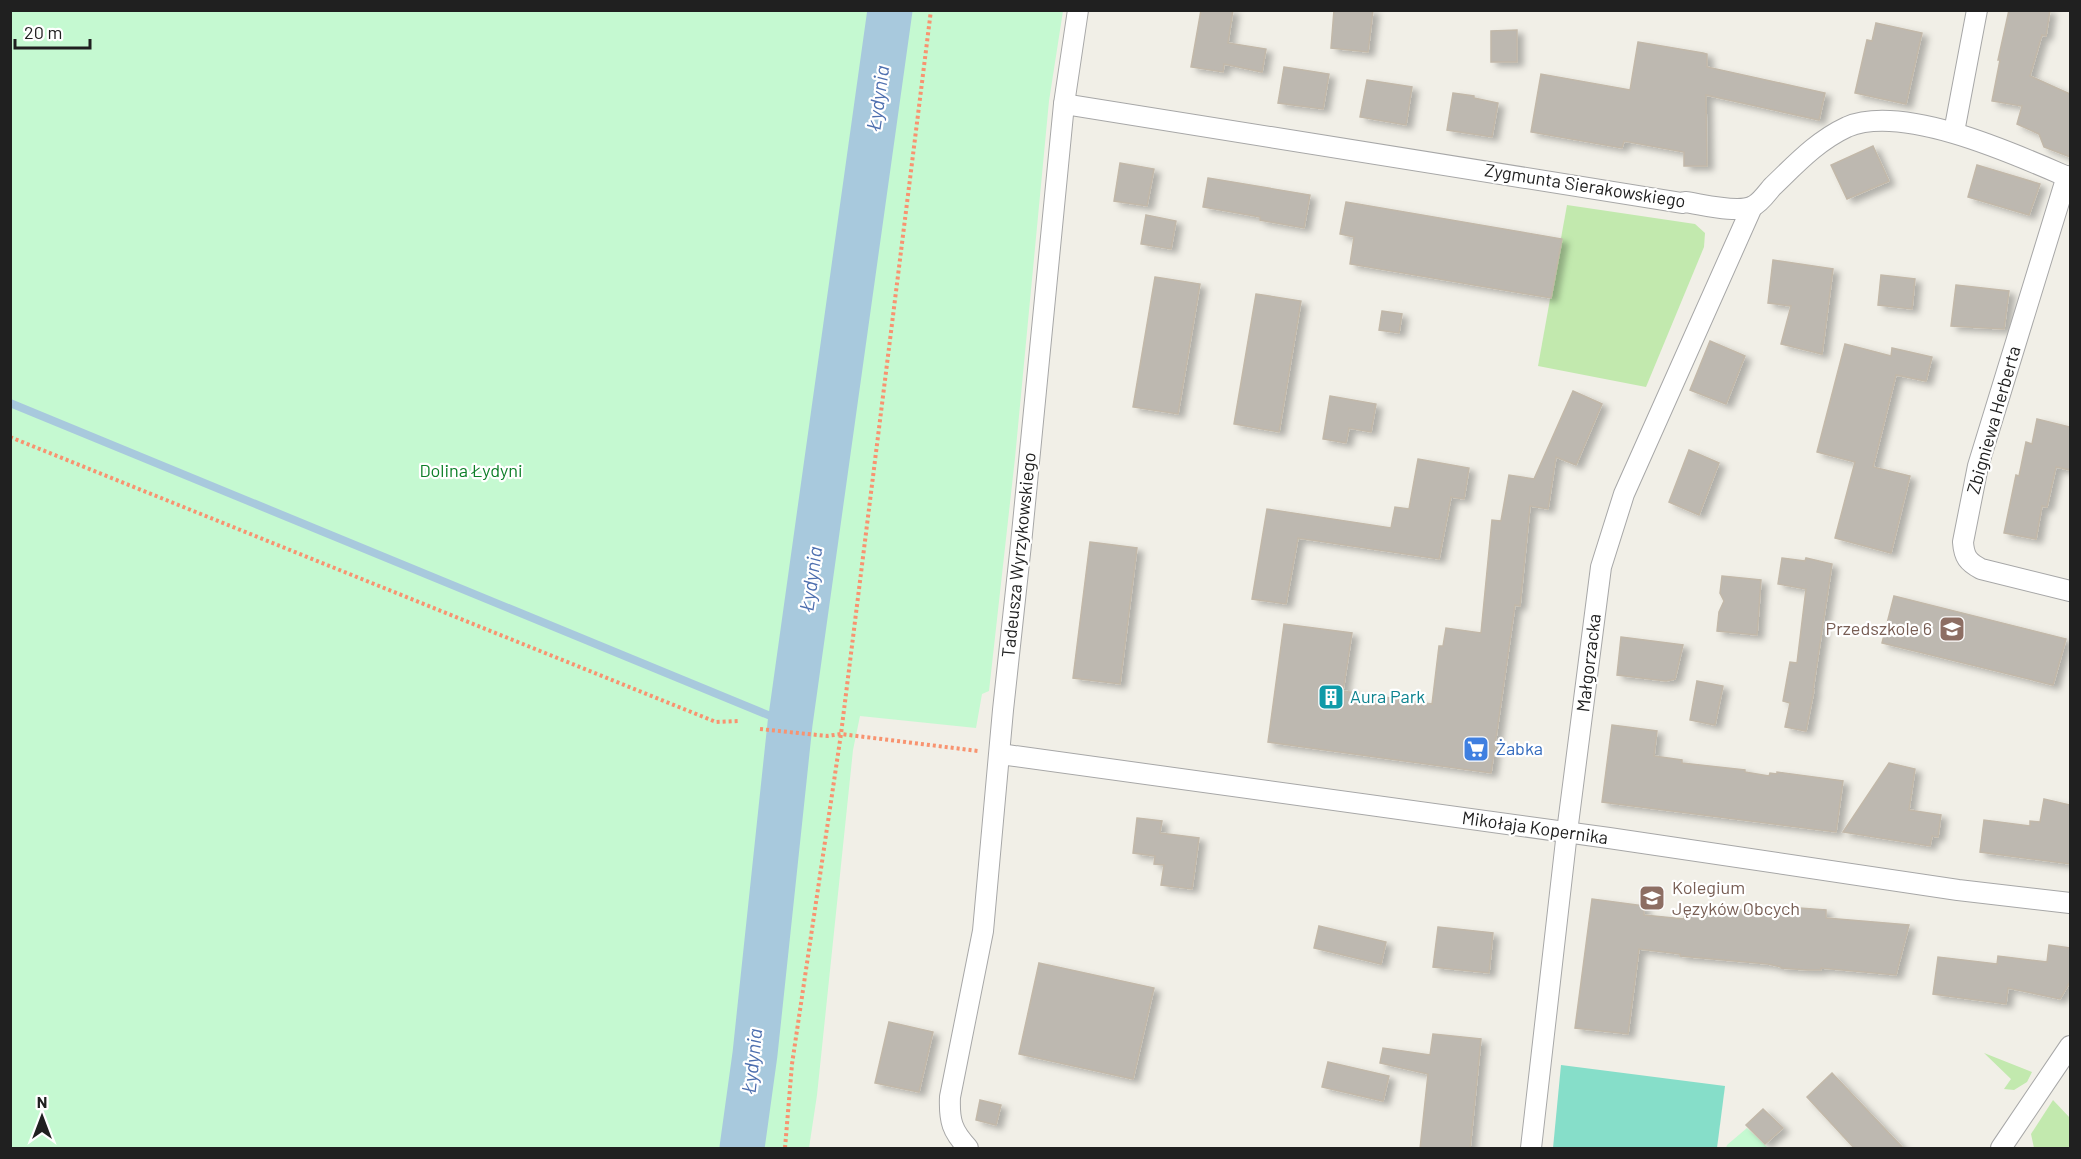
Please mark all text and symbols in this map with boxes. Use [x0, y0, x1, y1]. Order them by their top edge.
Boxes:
scale bar [15, 12, 90, 50]
text: 20 m [24, 21, 62, 43]
water label: Łydynia [860, 64, 893, 133]
street label: Zygmunta Sierakowskiego [1483, 158, 1687, 212]
street label: Zbigniewa Herberta [1961, 343, 2025, 496]
street label: Tadeusza Wyrzykowskiego [996, 451, 1040, 659]
park label: Dolina Łydyni [419, 459, 523, 481]
water label: Łydynia [793, 545, 826, 614]
street label: Małgorzacka [1571, 612, 1605, 713]
school or university icon: Przedszkole 6 [1937, 614, 1967, 644]
place label: Przedszkole 6 [1826, 617, 1932, 639]
building icon: Aura Park [1316, 682, 1346, 712]
place label: Aura Park [1350, 685, 1425, 707]
supermarket icon: Żabka [1461, 734, 1491, 764]
place label: Żabka [1496, 737, 1543, 759]
street label: Mikołaja Kopernika [1461, 806, 1610, 848]
place label: Kolegium Języków Obcych [1672, 876, 1800, 919]
school or university icon: Kolegium Języków Obcych [1637, 883, 1667, 913]
water label: Łydynia [736, 1027, 766, 1096]
north arrow [12, 1087, 72, 1147]
text: N [37, 1092, 47, 1111]

